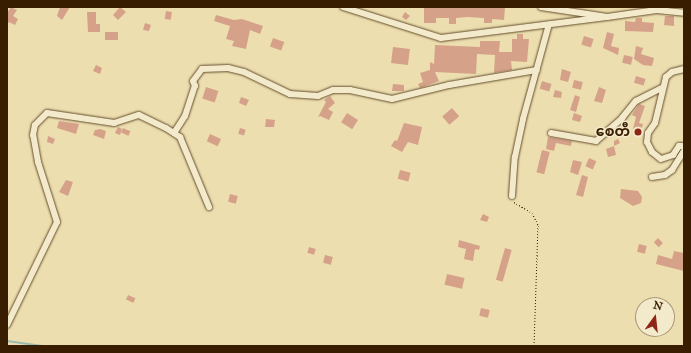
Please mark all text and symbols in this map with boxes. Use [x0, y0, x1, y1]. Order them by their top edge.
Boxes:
place label: စေတီ [596, 124, 630, 140]
marker: စေတီ [633, 127, 643, 137]
north arrow [635, 297, 675, 337]
text: N [652, 298, 664, 313]

